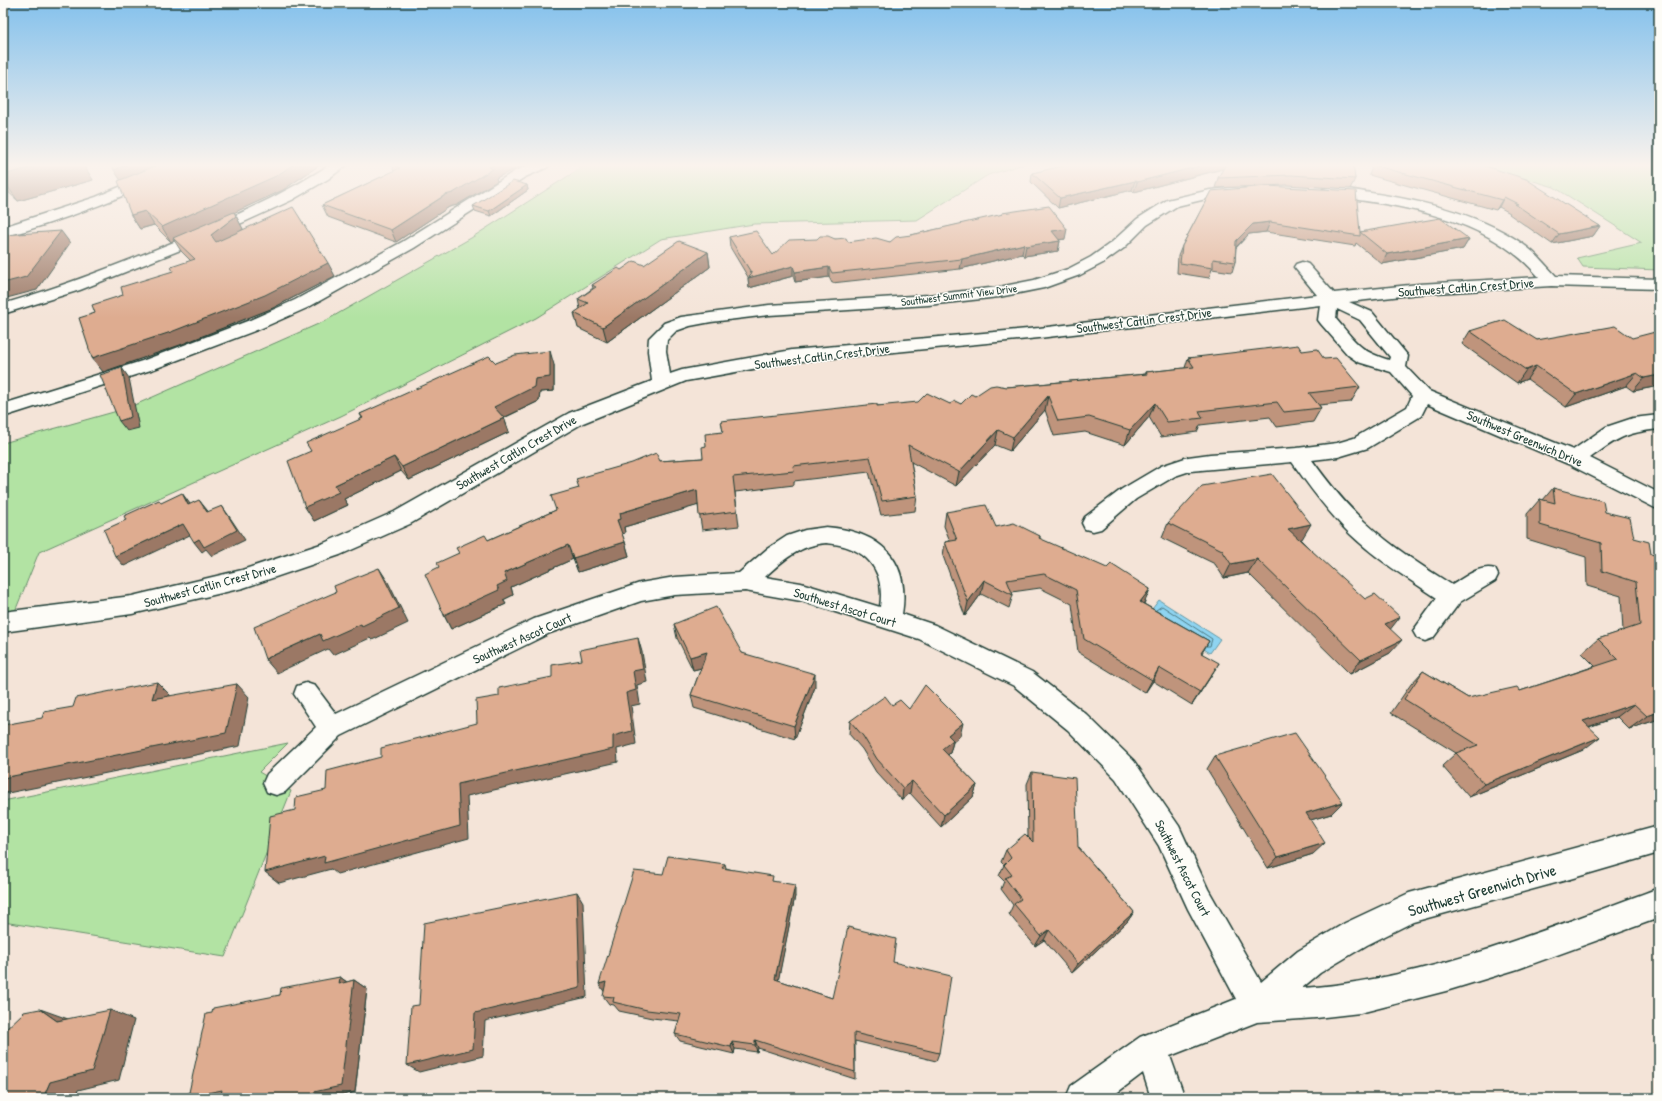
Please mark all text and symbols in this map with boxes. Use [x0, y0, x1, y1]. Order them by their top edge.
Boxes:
street label: Southwest Catlin Crest Drive [1397, 273, 1535, 301]
street label: Southwest Summit View Drive [900, 281, 1018, 309]
street label: Southwest Catlin Crest Drive [1075, 303, 1213, 337]
street label: Southwest Catlin Crest Drive [753, 339, 891, 373]
street label: Southwest Greenwich Drive [1464, 405, 1586, 471]
street label: Southwest Catlin Crest Drive [453, 410, 579, 494]
street label: Southwest Catlin Crest Drive [142, 559, 278, 611]
street label: Southwest Ascot Court [792, 583, 899, 631]
street label: Southwest Ascot Court [470, 608, 575, 668]
street label: Southwest Ascot Court [1151, 817, 1215, 920]
street label: Southwest Greenwich Drive [1405, 858, 1559, 922]

